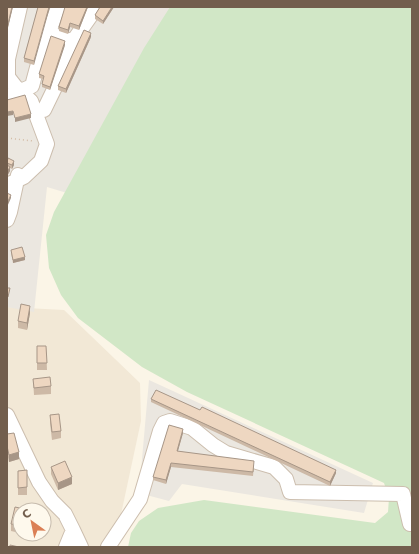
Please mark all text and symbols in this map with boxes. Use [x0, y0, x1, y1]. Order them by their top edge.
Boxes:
north arrow [12, 502, 52, 542]
text: С [20, 506, 34, 522]

